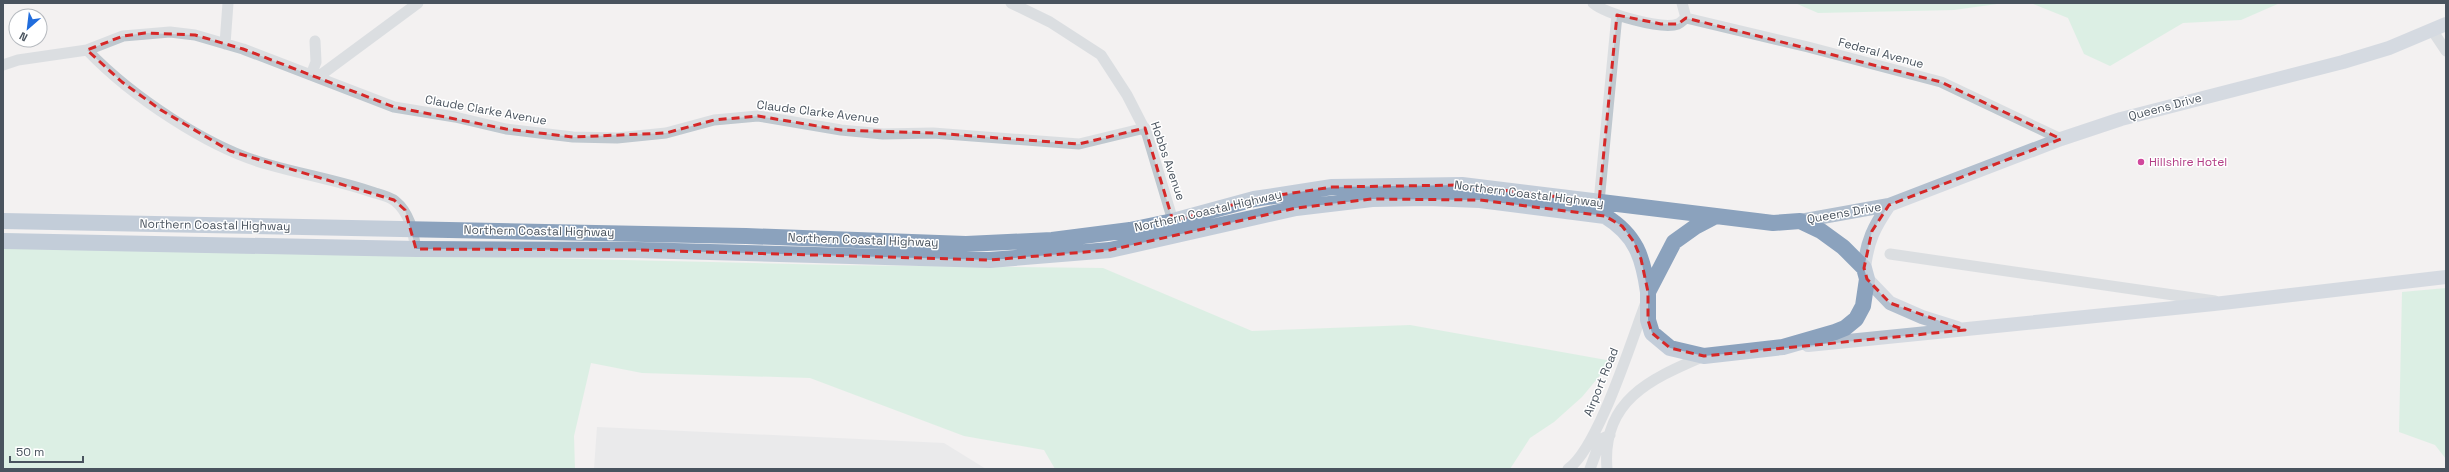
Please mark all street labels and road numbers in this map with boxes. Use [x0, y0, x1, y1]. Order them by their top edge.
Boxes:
street label: Federal Avenue [1837, 34, 1925, 72]
street label: Queens Drive [2127, 90, 2203, 124]
street label: Claude Clarke Avenue [424, 91, 548, 129]
street label: Claude Clarke Avenue [756, 97, 880, 127]
street label: Hobbs Avenue [1147, 119, 1189, 203]
street label: Northern Coastal Highway [1453, 177, 1605, 211]
street label: Northern Coastal Highway [1133, 186, 1283, 236]
street label: Queens Drive [1806, 199, 1882, 227]
street label: Northern Coastal Highway [139, 216, 291, 234]
street label: Northern Coastal Highway [463, 222, 615, 240]
street label: Northern Coastal Highway [787, 229, 939, 251]
street label: Airport Road [1580, 345, 1622, 419]

